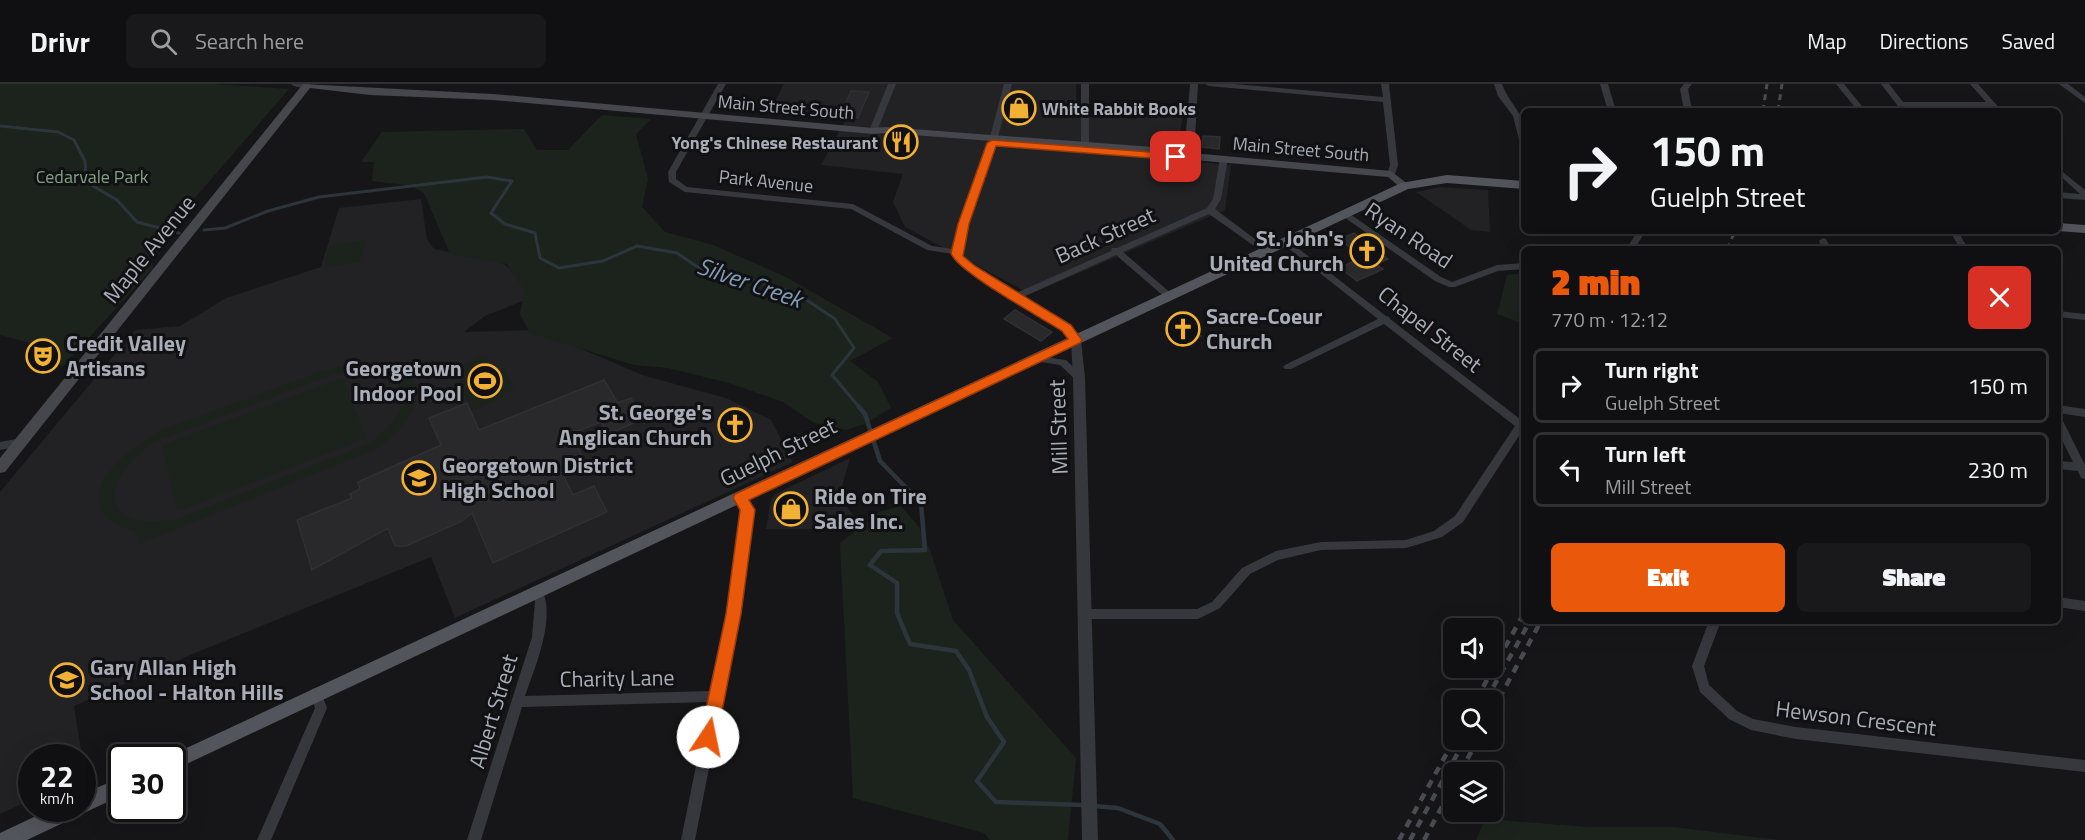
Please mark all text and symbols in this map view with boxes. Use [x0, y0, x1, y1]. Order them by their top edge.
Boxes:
search box [126, 14, 546, 68]
text: Drivr [30, 20, 90, 63]
text: Search here [195, 24, 304, 58]
icon: search [147, 25, 180, 58]
text: Map [1807, 25, 1847, 57]
text: Directions [1880, 25, 1969, 57]
text: Saved [2002, 25, 2055, 57]
street label: Main Street South [717, 88, 855, 126]
shop icon: White Rabbit Books [1001, 90, 1037, 126]
place label: White Rabbit Books [1042, 95, 1196, 122]
text: 150 m [1650, 118, 1765, 182]
restaurant icon: Yong's Chinese Restaurant [883, 124, 919, 160]
place label: Yong's Chinese Restaurant [671, 129, 878, 156]
street label: Main Street South [1232, 130, 1370, 168]
pin [1150, 131, 1201, 182]
icon: right [1551, 132, 1629, 210]
icon: arrive [1159, 140, 1192, 173]
park label: Cedarvale Park [36, 163, 149, 190]
street label: Park Avenue [717, 163, 815, 199]
text: Guelph Street [1650, 176, 1805, 217]
street label: Maple Avenue [95, 187, 203, 311]
street label: Ryan Road [1358, 193, 1460, 277]
street label: Back Street [1050, 198, 1161, 272]
place label: St. John's United Church [1209, 221, 1344, 280]
church icon: St. John's United Church [1349, 233, 1385, 269]
water label: Silver Creek [693, 247, 810, 318]
text: 2 min [1551, 254, 1640, 309]
button: close [1968, 266, 2031, 329]
street label: Chapel Street [1371, 277, 1490, 381]
place label: Sacre-Coeur Church [1206, 299, 1322, 358]
text: 770 m · 12:12 [1551, 304, 1668, 335]
church icon: Sacre-Coeur Church [1165, 311, 1201, 347]
place label: Credit Valley Artisans [66, 326, 186, 385]
theatre icon: Credit Valley Artisans [25, 338, 61, 374]
place label: Georgetown Indoor Pool [346, 351, 462, 410]
text: Turn right [1605, 353, 1699, 387]
sports icon: Georgetown Indoor Pool [467, 363, 503, 399]
icon: right [1554, 369, 1587, 402]
text: 150 m [1968, 369, 2028, 403]
street label: Mill Street [1039, 379, 1077, 475]
text: Guelph Street [1605, 387, 1720, 418]
place label: St. George's Anglican Church [559, 395, 712, 454]
church icon: St. George's Anglican Church [717, 407, 753, 443]
street label: Guelph Street [714, 409, 843, 495]
text: Turn left [1605, 437, 1686, 471]
place label: Georgetown District High School [442, 448, 633, 507]
icon: left [1554, 453, 1587, 486]
text: 230 m [1968, 453, 2028, 487]
school or university icon: Georgetown District High School [401, 460, 437, 496]
text: Mill Street [1605, 471, 1691, 502]
place label: Ride on Tire Sales Inc. [814, 479, 927, 538]
shop icon: Ride on Tire Sales Inc. [773, 491, 809, 527]
button: Exit [1551, 543, 1785, 612]
button: Share [1797, 543, 2031, 612]
map controls [1443, 618, 1503, 822]
button: sound [1443, 618, 1503, 678]
street label: Albert Street [460, 649, 527, 772]
place label: Gary Allan High School - Halton Hills [90, 650, 284, 709]
street label: Charity Lane [559, 660, 675, 696]
school or university icon: Gary Allan High School - Halton Hills [49, 662, 85, 698]
button: search [1443, 690, 1503, 750]
street label: Hewson Crescent [1774, 691, 1939, 745]
position arrow [676, 705, 740, 769]
speed limit sign: 30 [108, 744, 186, 822]
text: 22 [40, 753, 74, 799]
button: layers [1443, 762, 1503, 822]
text: km/h [40, 787, 74, 810]

